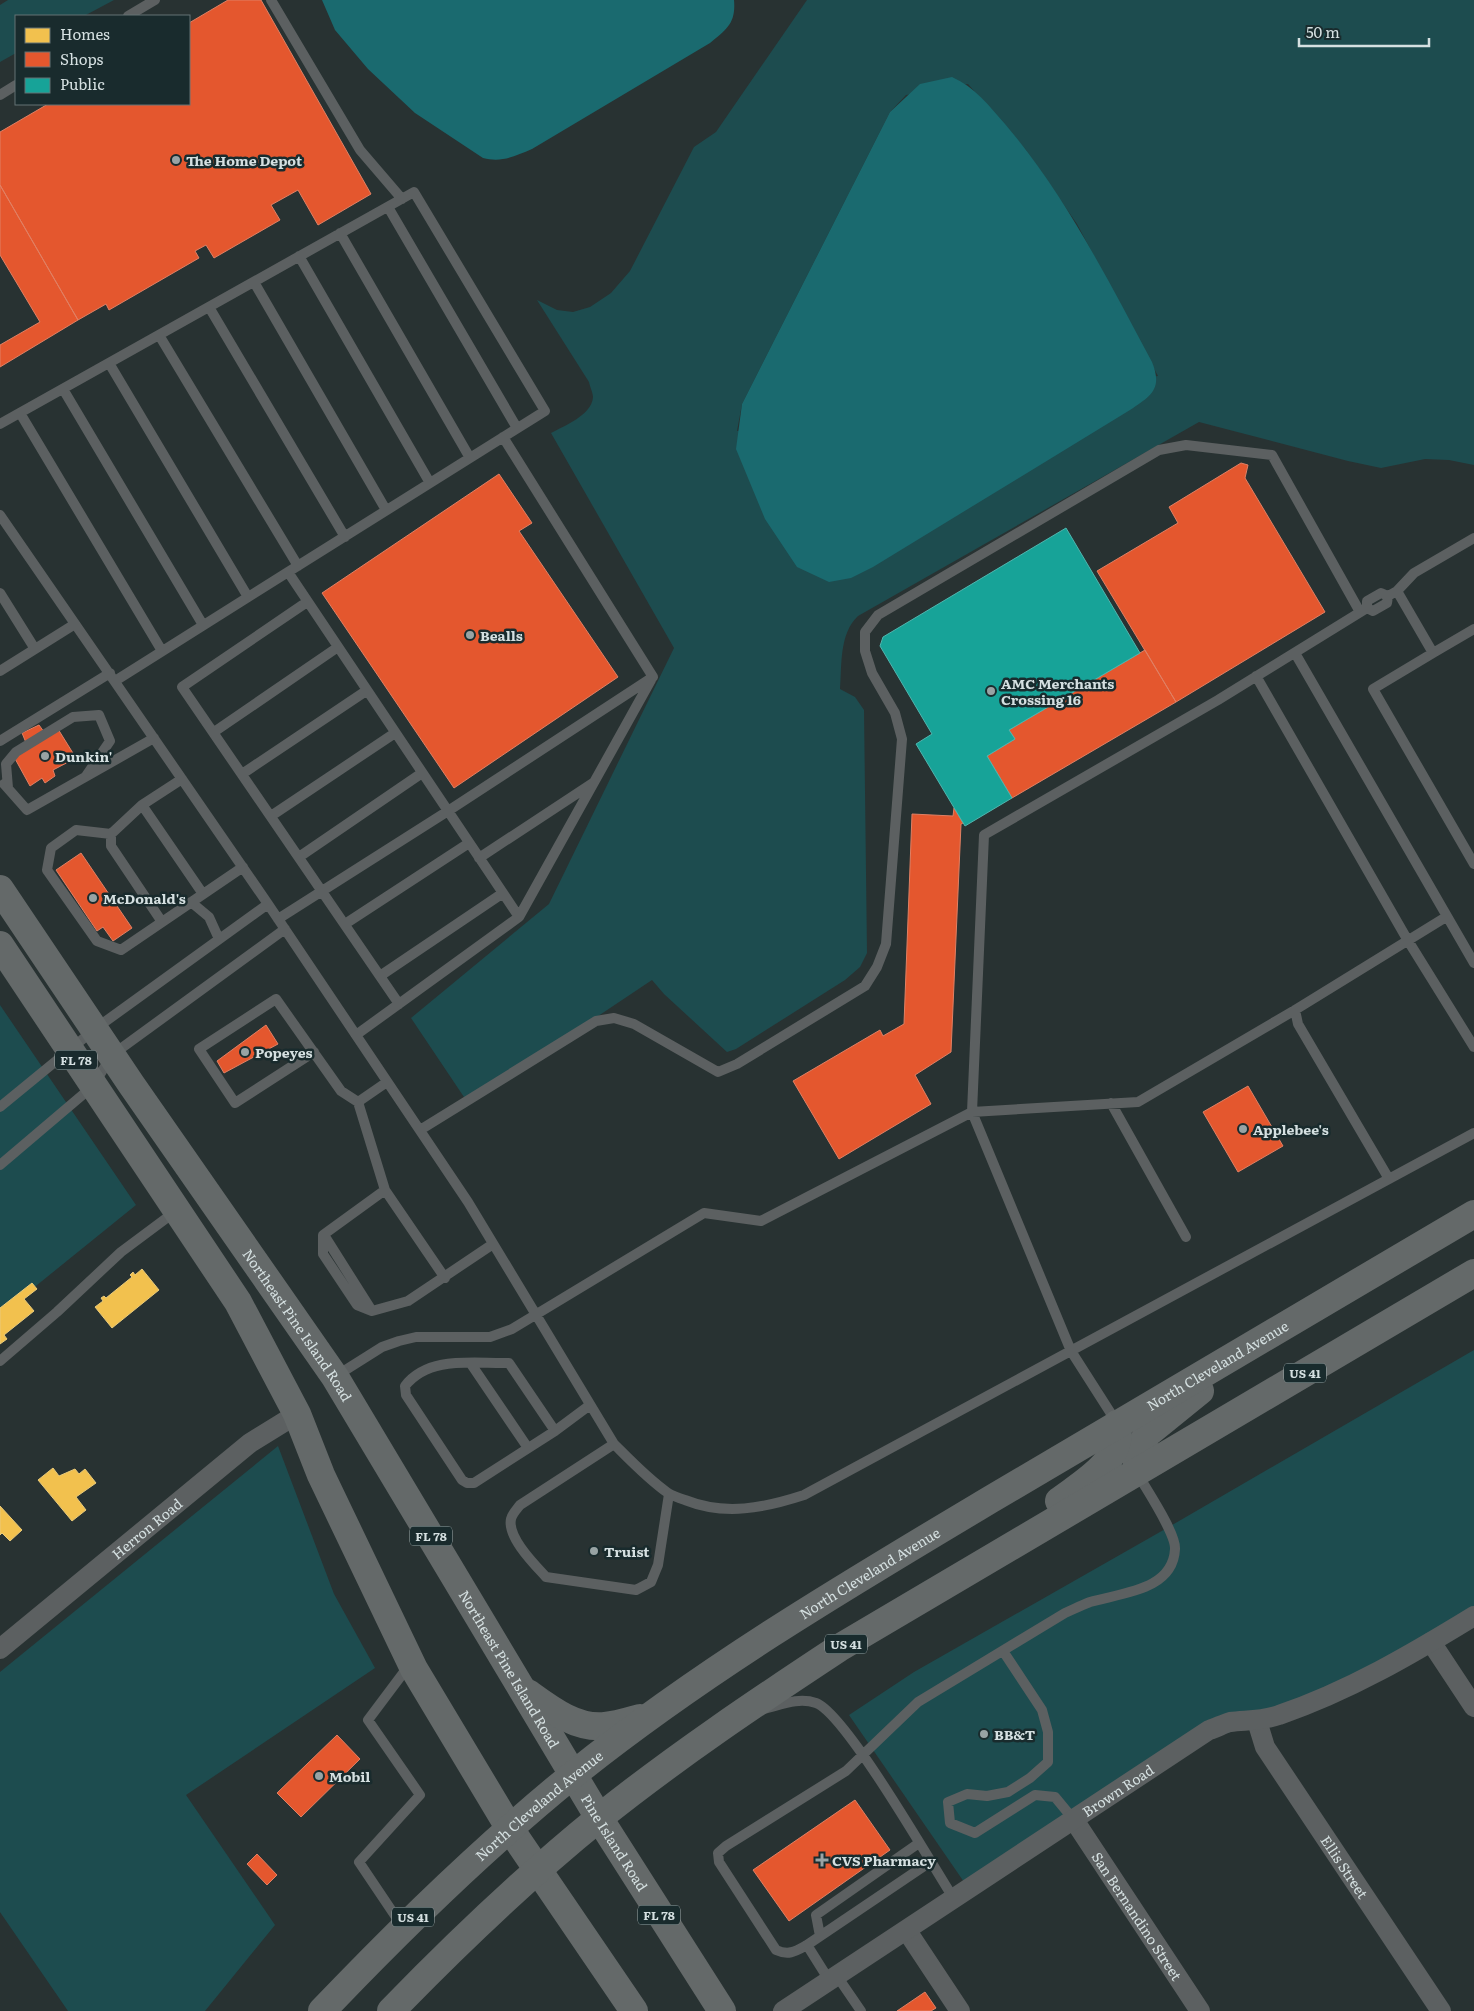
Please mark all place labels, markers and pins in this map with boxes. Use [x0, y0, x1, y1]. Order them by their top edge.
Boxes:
place label: The Home Depot [186, 150, 303, 170]
marker: The Home Depot [170, 154, 182, 166]
place label: Bealls [480, 625, 523, 645]
marker: Bealls [464, 629, 476, 641]
place label: AMC Merchants Crossing 16 [1001, 673, 1114, 709]
marker: AMC Merchants Crossing 16 [985, 685, 997, 697]
place label: Dunkin' [55, 746, 112, 766]
marker: Dunkin' [39, 750, 51, 762]
place label: McDonald's [103, 888, 186, 908]
marker: McDonald's [87, 892, 99, 904]
place label: Popeyes [255, 1042, 313, 1062]
marker: Popeyes [239, 1046, 251, 1058]
place label: Applebee's [1253, 1119, 1329, 1139]
marker: Applebee's [1237, 1123, 1249, 1135]
place label: Truist [604, 1541, 650, 1561]
marker: Truist [588, 1545, 600, 1557]
place label: BB&T [994, 1724, 1036, 1744]
marker: BB&T [978, 1728, 990, 1740]
place label: Mobil [329, 1766, 370, 1786]
marker: Mobil [313, 1770, 325, 1782]
place label: CVS Pharmacy [832, 1850, 936, 1870]
marker: CVS Pharmacy [816, 1854, 828, 1866]

